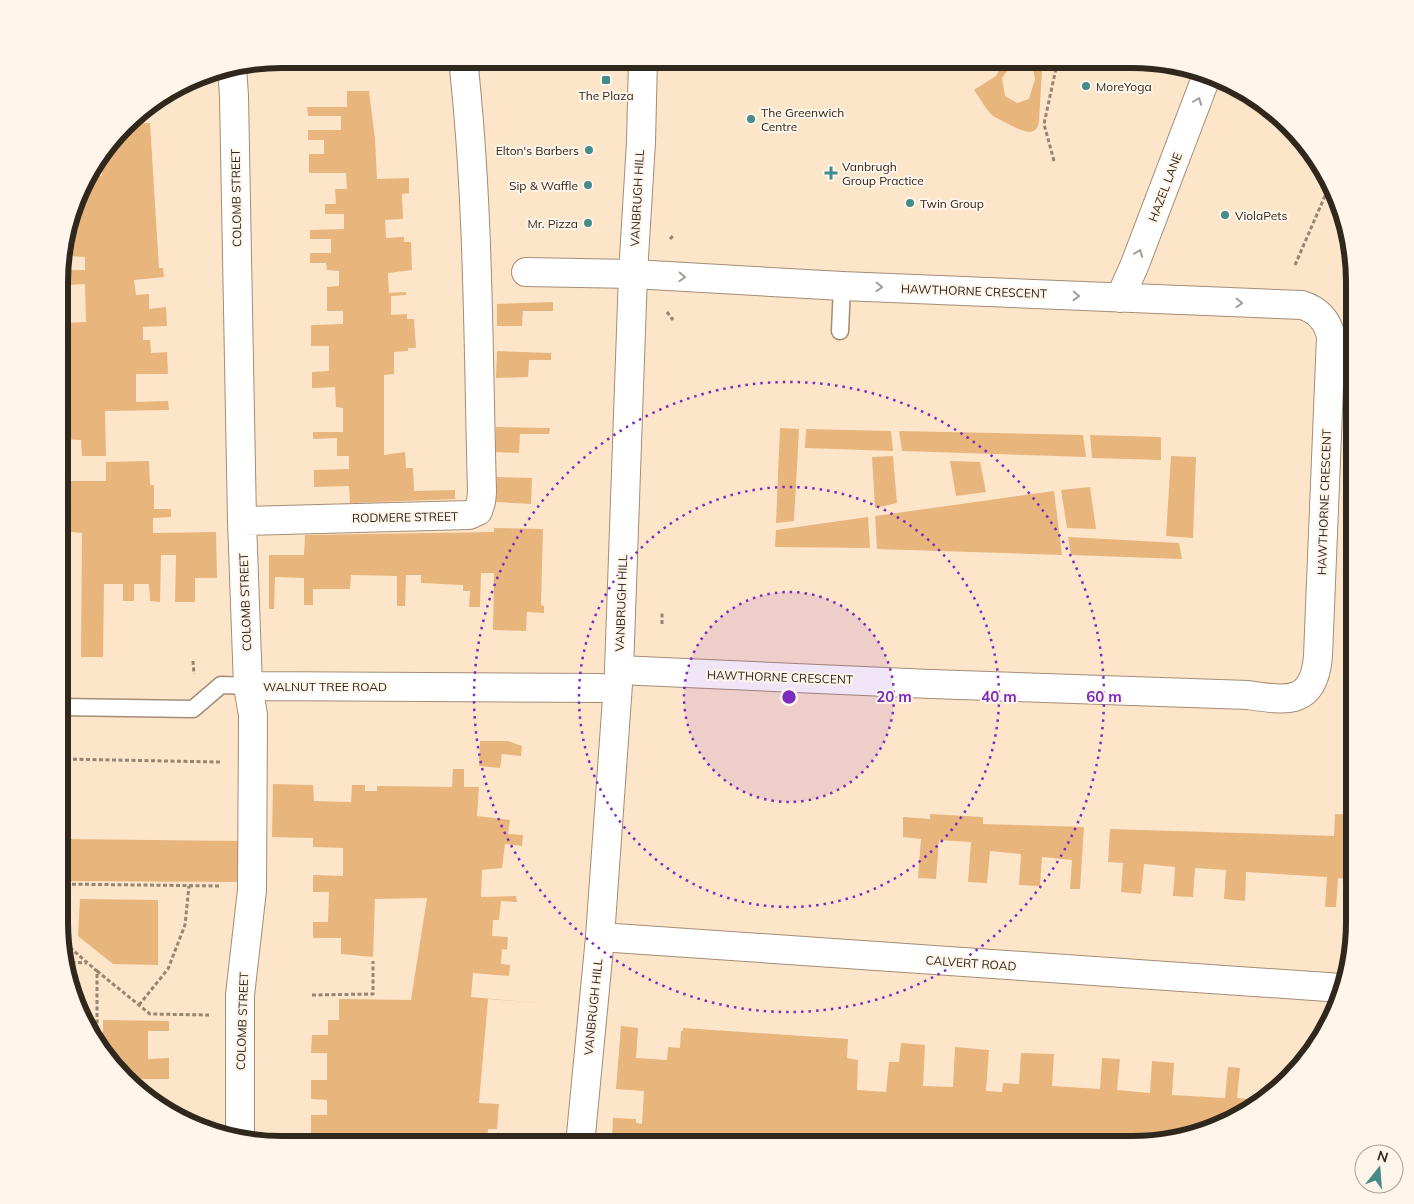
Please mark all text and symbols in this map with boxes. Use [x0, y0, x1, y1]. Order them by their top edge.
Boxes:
marker: The Plaza [600, 74, 612, 86]
place label: MoreYoga [1096, 79, 1152, 94]
marker: MoreYoga [1080, 80, 1092, 92]
place label: The Plaza [578, 88, 634, 103]
one-way arrow [1192, 97, 1202, 106]
place label: The Greenwich Centre [761, 105, 844, 134]
marker: The Greenwich Centre [745, 113, 757, 125]
place label: Elton's Barbers [496, 143, 579, 158]
marker: Elton's Barbers [583, 144, 595, 156]
street label: COLOMB STREET [228, 148, 244, 247]
street label: VANBRUGH HILL [627, 149, 647, 247]
street label: HAZEL LANE [1145, 150, 1185, 224]
place label: Vanbrugh Group Practice [842, 159, 924, 188]
marker: Vanbrugh Group Practice [824, 166, 838, 180]
place label: Sip & Waffle [509, 178, 578, 193]
marker: Sip & Waffle [582, 179, 594, 191]
place label: Twin Group [920, 196, 984, 211]
marker: Twin Group [904, 197, 916, 209]
place label: ViolaPets [1235, 208, 1287, 223]
marker: ViolaPets [1219, 209, 1231, 221]
place label: Mr. Pizza [527, 216, 578, 231]
marker: Mr. Pizza [582, 217, 594, 229]
one-way arrow [1133, 249, 1143, 258]
one-way arrow [678, 271, 686, 282]
street label: HAWTHORNE CRESCENT [901, 281, 1048, 301]
one-way arrow [875, 282, 883, 293]
one-way arrow [1073, 290, 1081, 301]
one-way arrow [1235, 297, 1243, 308]
street label: HAWTHORNE CRESCENT [1314, 428, 1334, 575]
street label: RODMERE STREET [352, 509, 459, 525]
street label: COLOMB STREET [236, 552, 254, 651]
street label: VANBRUGH HILL [612, 554, 630, 652]
street label: HAWTHORNE CRESCENT [707, 667, 854, 687]
street label: WALNUT TREE ROAD [263, 679, 387, 694]
text: 20 m [876, 687, 912, 706]
text: 40 m [981, 687, 1017, 706]
text: 60 m [1086, 687, 1122, 706]
centre of rings [780, 688, 798, 706]
street label: CALVERT ROAD [925, 952, 1017, 974]
street label: VANBRUGH HILL [580, 957, 606, 1056]
street label: COLOMB STREET [233, 971, 251, 1070]
north arrow [1354, 1144, 1404, 1194]
text: N [1375, 1146, 1390, 1167]

